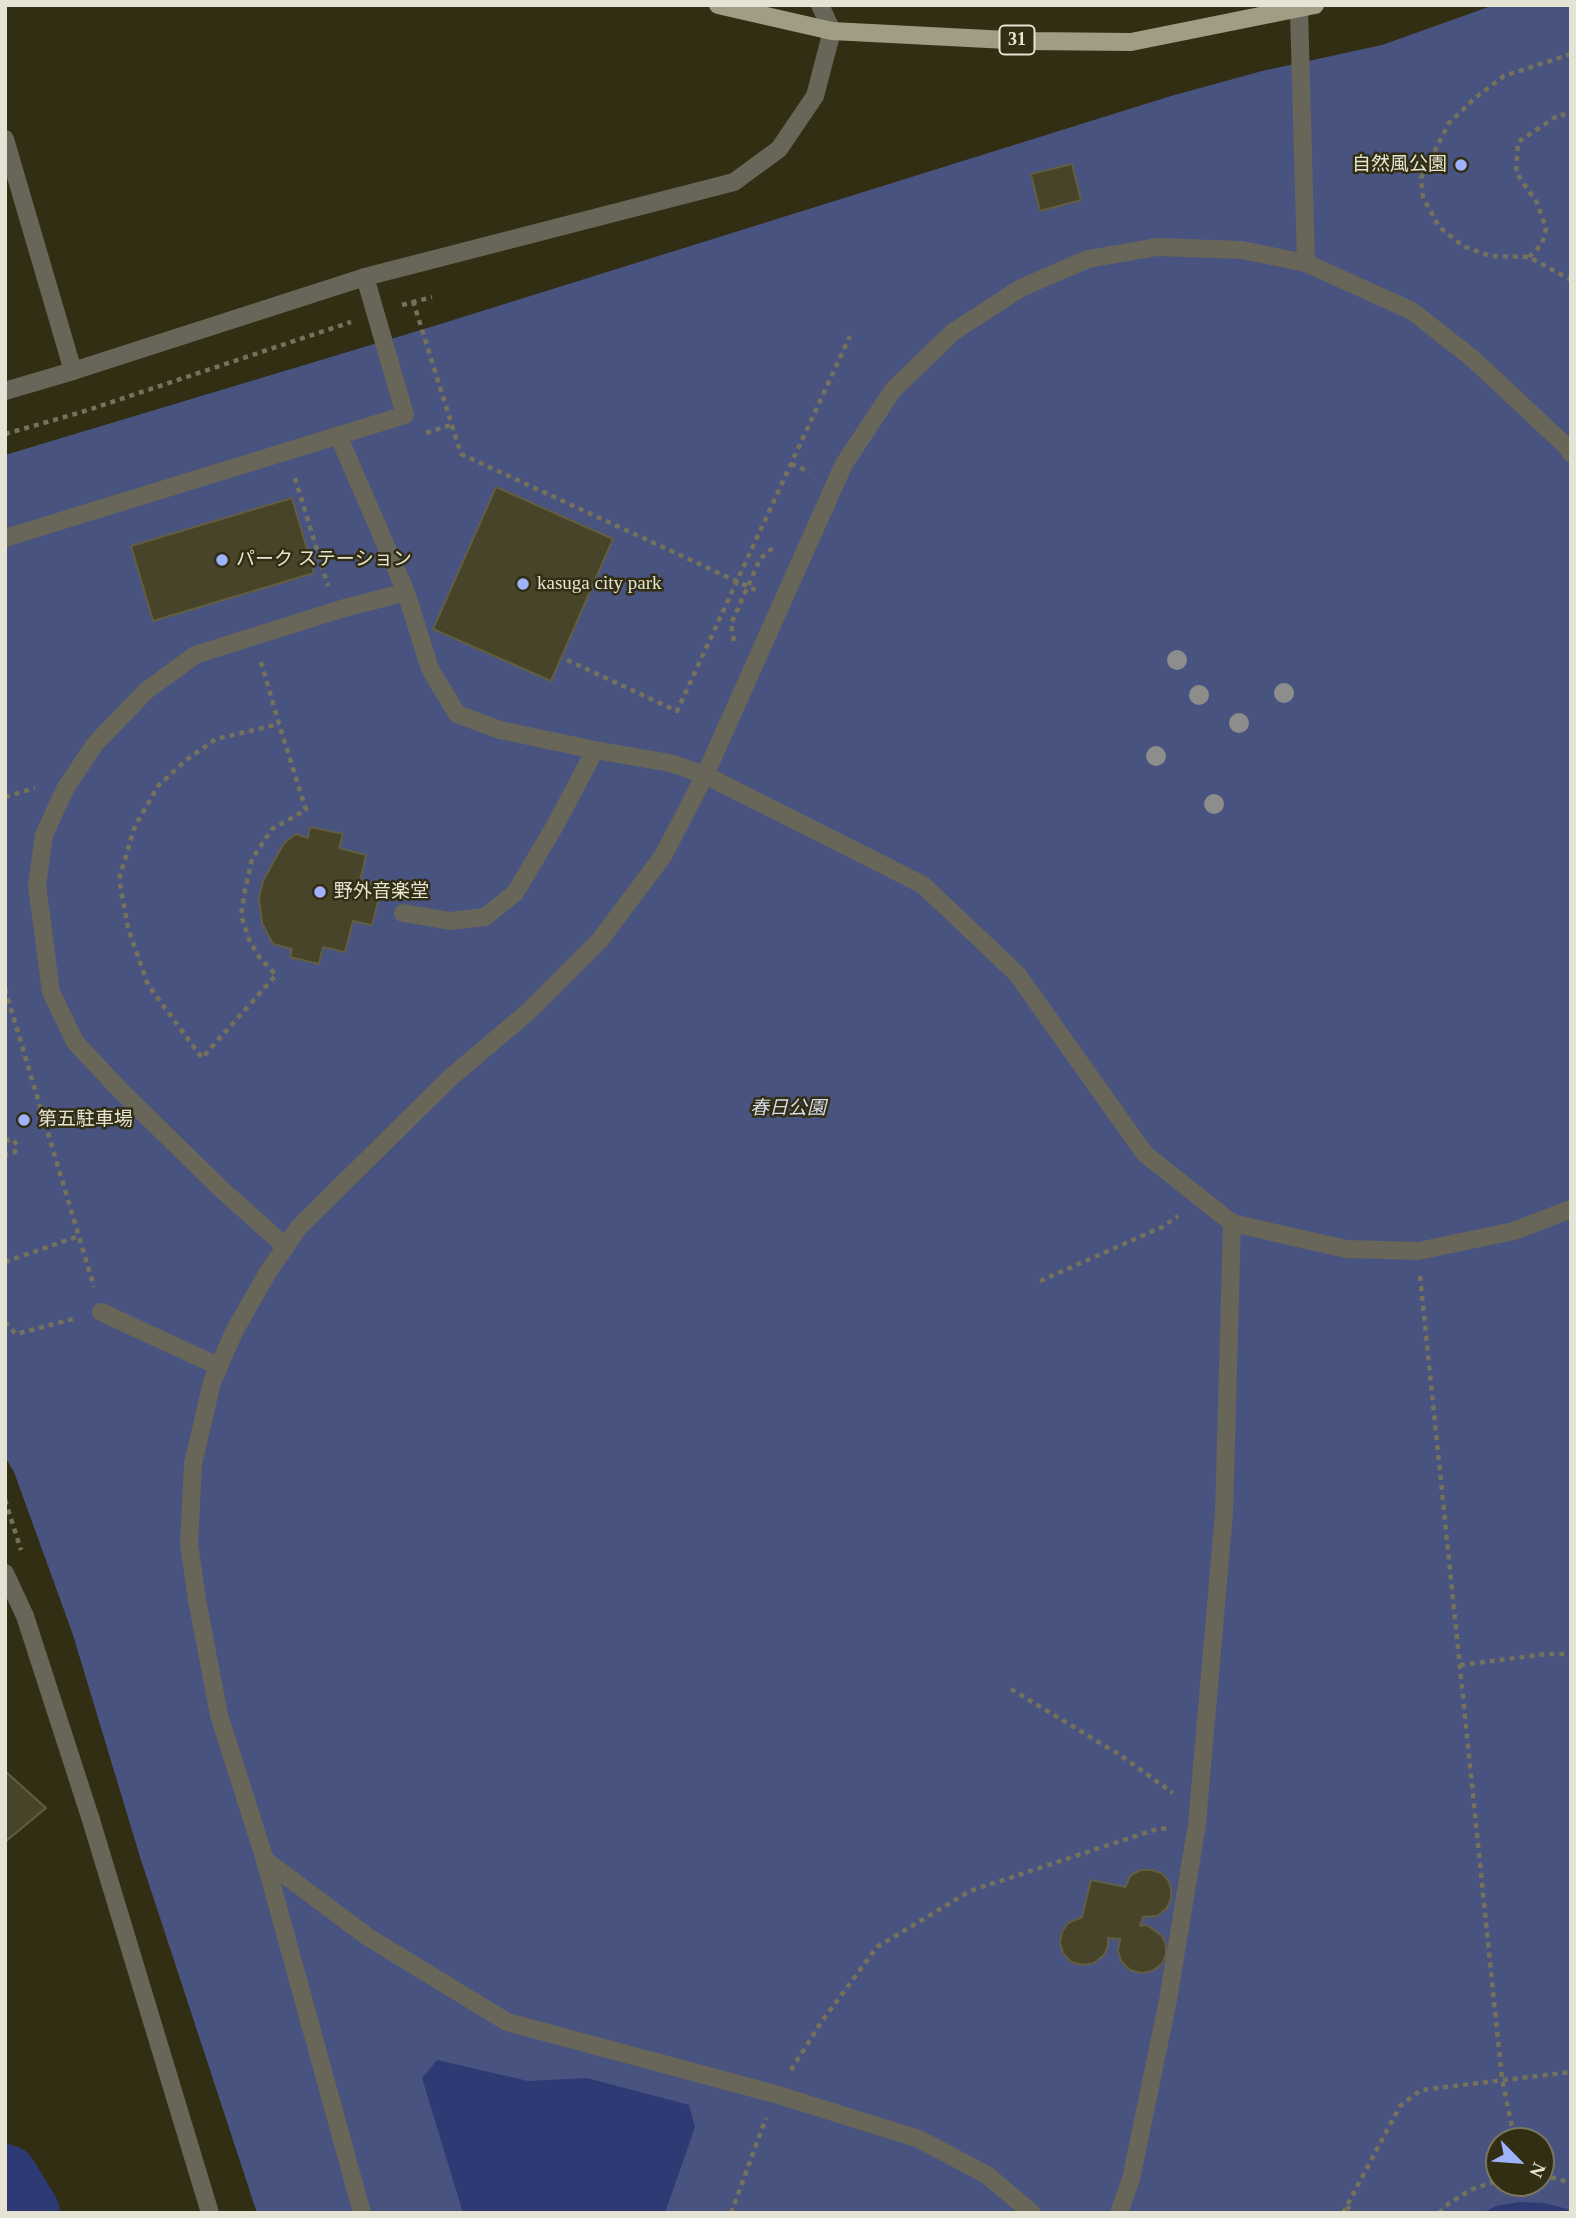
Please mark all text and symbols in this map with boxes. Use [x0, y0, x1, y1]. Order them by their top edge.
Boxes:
road number: 31 [1000, 26, 1034, 55]
place label: 自然風公園 [1352, 154, 1447, 176]
marker: 自然風公園 [1453, 157, 1469, 173]
place label: パーク ステーション [236, 549, 412, 571]
marker: パーク ステーション [214, 552, 230, 568]
place label: kasuga city park [537, 573, 662, 595]
marker: kasuga city park [515, 576, 531, 592]
place label: 野外音楽堂 [334, 881, 429, 903]
marker: 野外音楽堂 [312, 884, 328, 900]
park label: 春日公園 [750, 1098, 826, 1120]
place label: 第五駐車場 [38, 1109, 133, 1131]
marker: 第五駐車場 [16, 1112, 32, 1128]
north arrow [1485, 2127, 1555, 2197]
text: N [1525, 2160, 1550, 2181]

